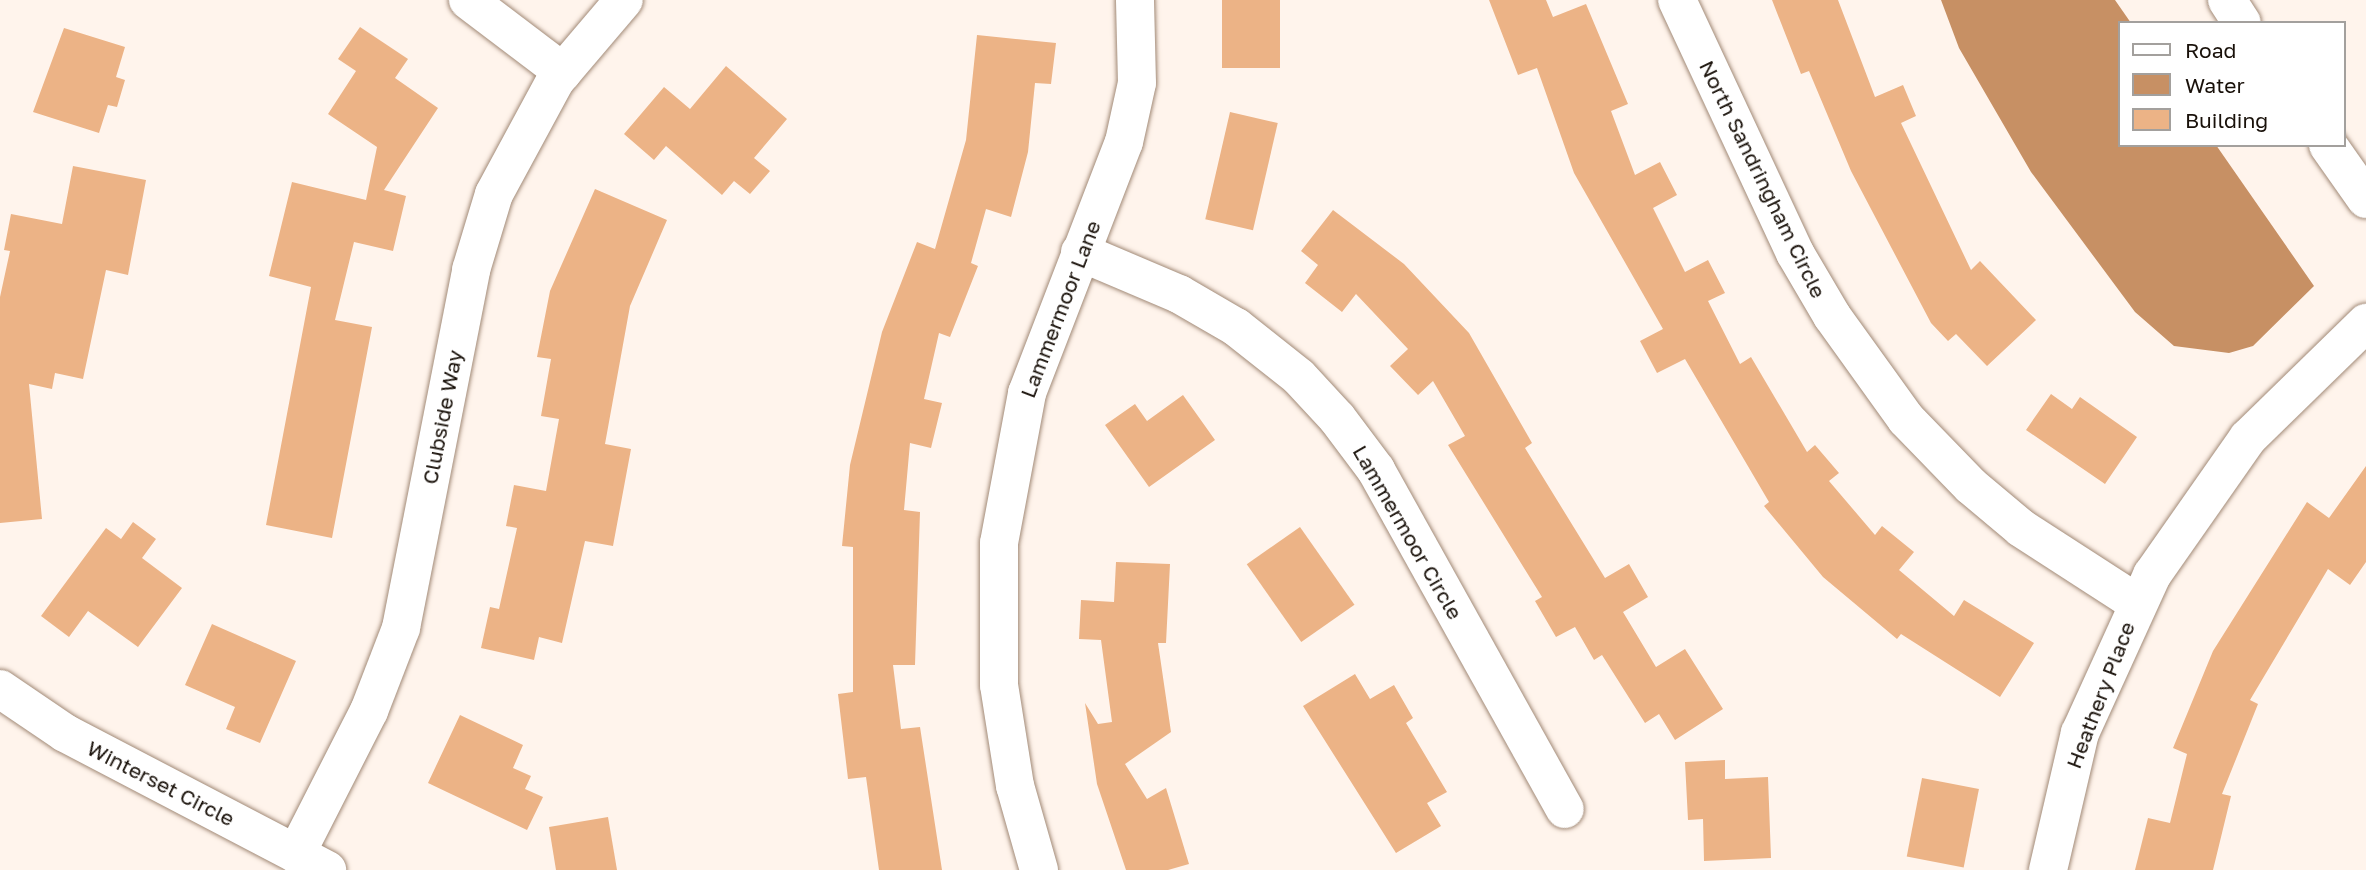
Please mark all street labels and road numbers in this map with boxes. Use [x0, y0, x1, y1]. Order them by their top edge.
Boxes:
street label: North Sandringham Circle [1694, 56, 1832, 302]
street label: Lammermoor Lane [1015, 217, 1105, 401]
street label: Clubside Way [417, 348, 467, 486]
street label: Lammermoor Circle [1348, 440, 1468, 624]
street label: Heathery Place [2060, 618, 2140, 772]
street label: Winterset Circle [83, 735, 239, 831]

